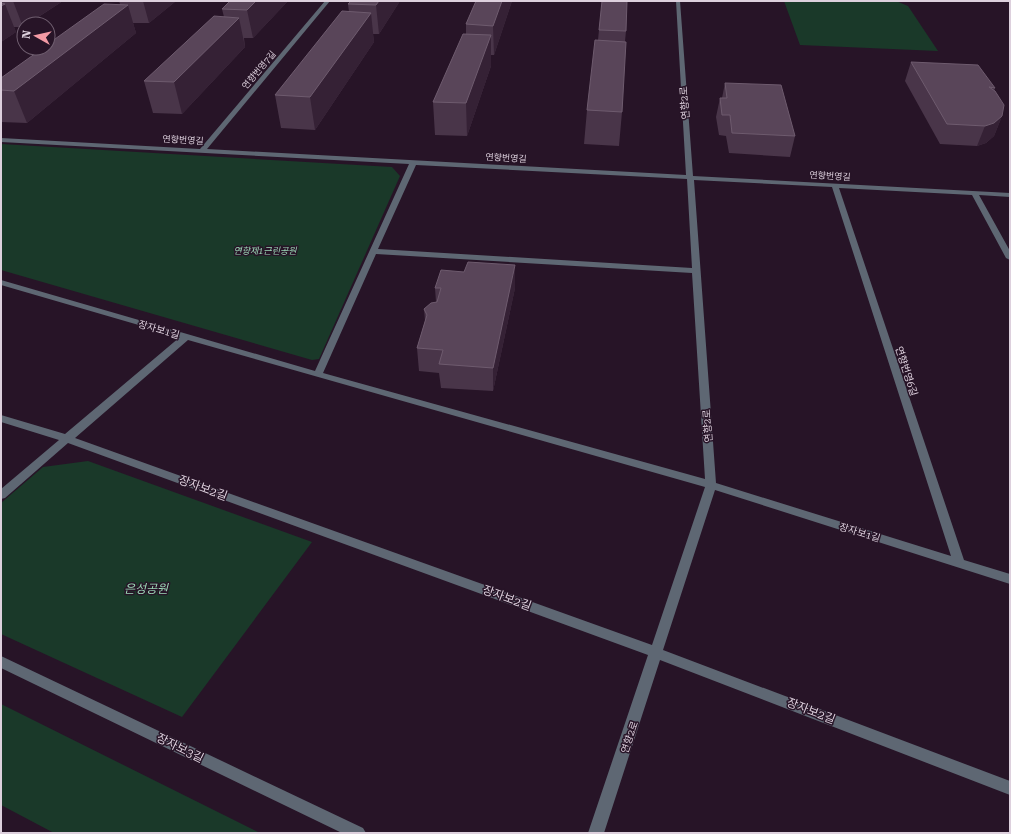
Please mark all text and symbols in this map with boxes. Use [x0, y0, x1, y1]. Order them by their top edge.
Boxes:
north arrow [16, 16, 56, 56]
text: N [20, 29, 34, 40]
street label: 연향번영7길 [240, 49, 278, 91]
street label: 연향2로 [678, 86, 691, 120]
street label: 연향번영길 [162, 134, 204, 146]
street label: 연향번영길 [485, 152, 527, 164]
street label: 연향번영길 [809, 170, 851, 182]
park label: 연향제1근린공원 [233, 246, 297, 256]
street label: 장자보1길 [137, 318, 181, 341]
street label: 연향번영6길 [893, 345, 920, 397]
street label: 연향2로 [701, 409, 714, 443]
street label: 장자보2길 [177, 473, 229, 503]
street label: 장자보1길 [838, 521, 882, 544]
park label: 은성공원 [124, 582, 169, 596]
street label: 장자보2길 [481, 583, 533, 613]
street label: 장자보2길 [785, 695, 837, 727]
street label: 연향2로 [619, 720, 640, 755]
street label: 장자보3길 [154, 731, 206, 765]

